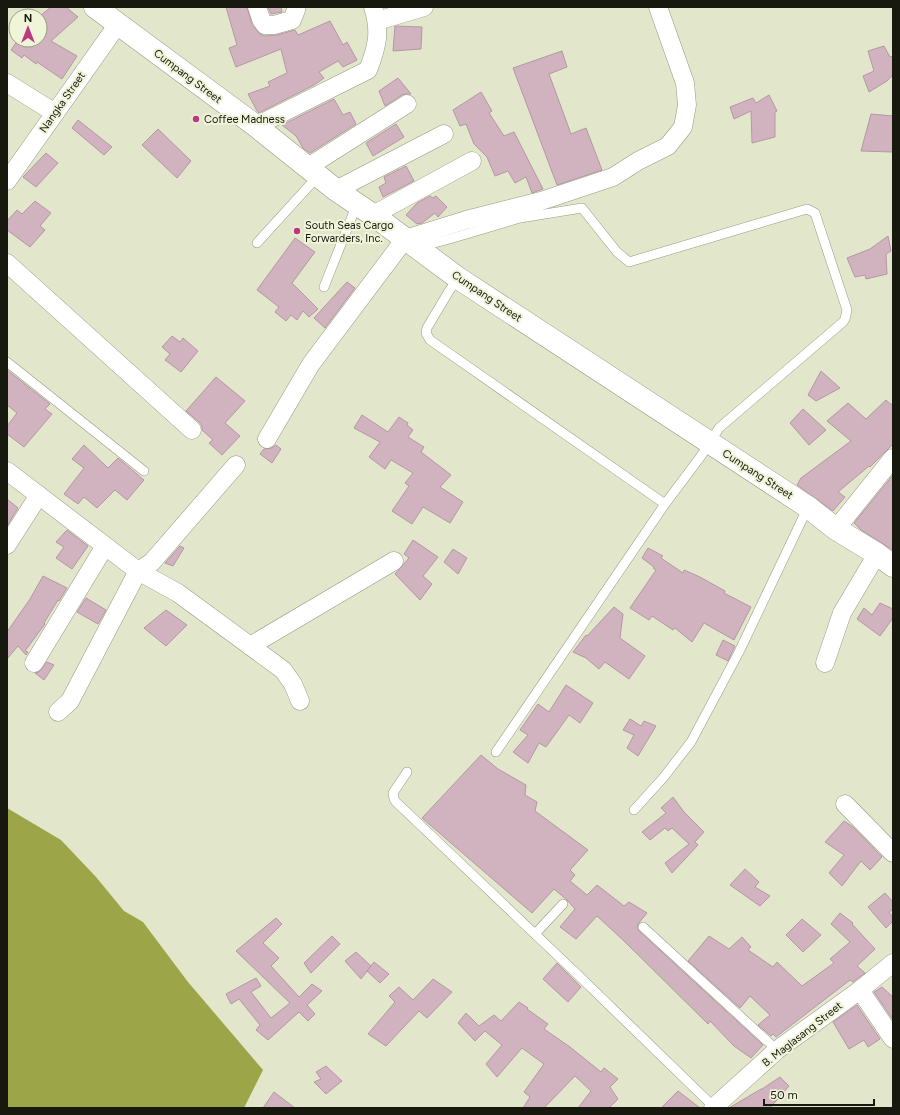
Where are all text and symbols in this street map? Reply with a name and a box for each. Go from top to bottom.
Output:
north arrow [8,8,48,48]
text: N [24,12,32,25]
street label: Cumpang Street [151,47,224,106]
street label: Nangka Street [37,69,88,135]
place label: Coffee Madness [204,113,285,126]
marker: Coffee Madness [191,114,201,124]
place label: South Seas Cargo Forwarders, Inc. [305,219,394,245]
marker: South Seas Cargo Forwarders, Inc. [292,226,302,236]
street label: Cumpang Street [449,268,524,325]
street label: Cumpang Street [720,447,796,502]
street label: B. Maglasang Street [760,999,845,1070]
scale bar [764,1081,874,1107]
text: 50 m [770,1088,798,1102]

